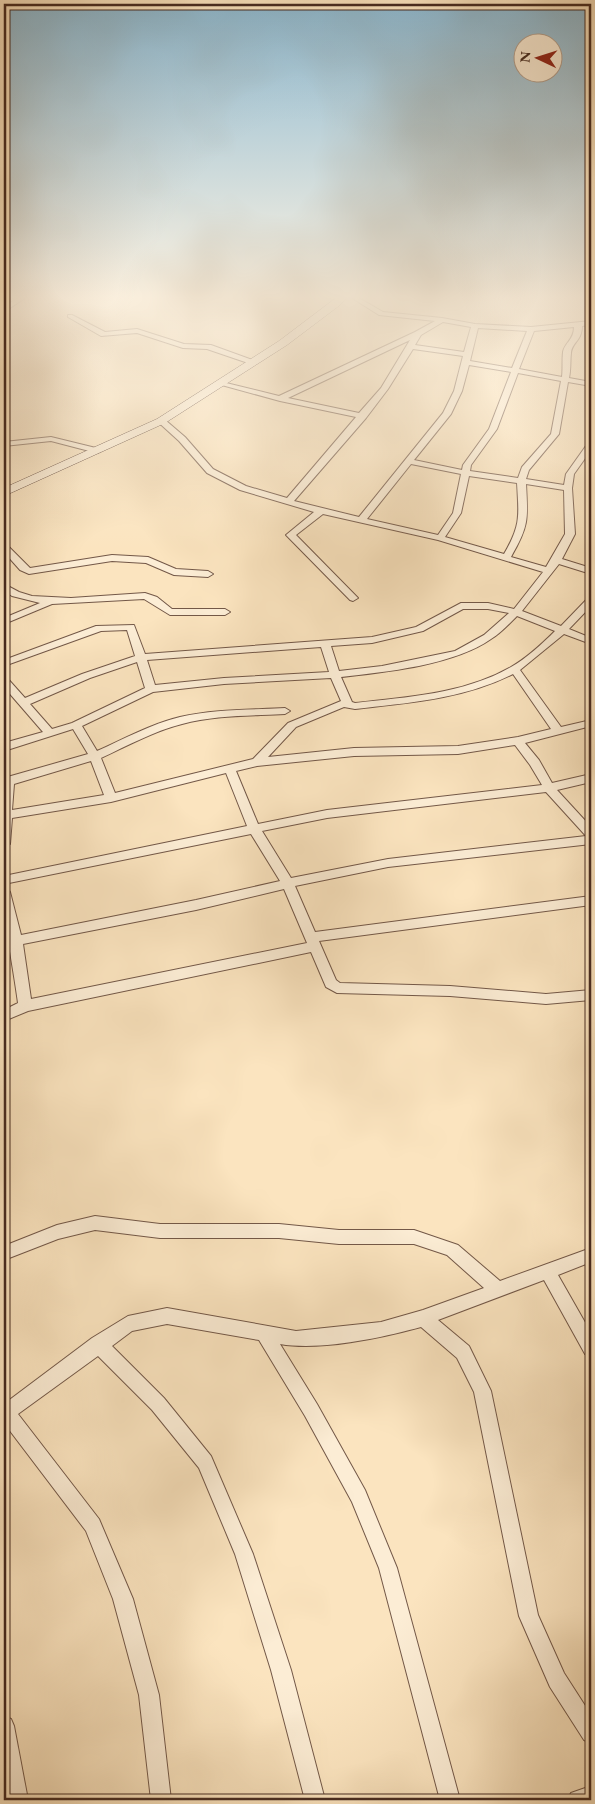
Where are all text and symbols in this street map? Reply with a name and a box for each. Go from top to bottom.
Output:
north arrow [512,32,562,82]
text: N [516,50,534,63]

